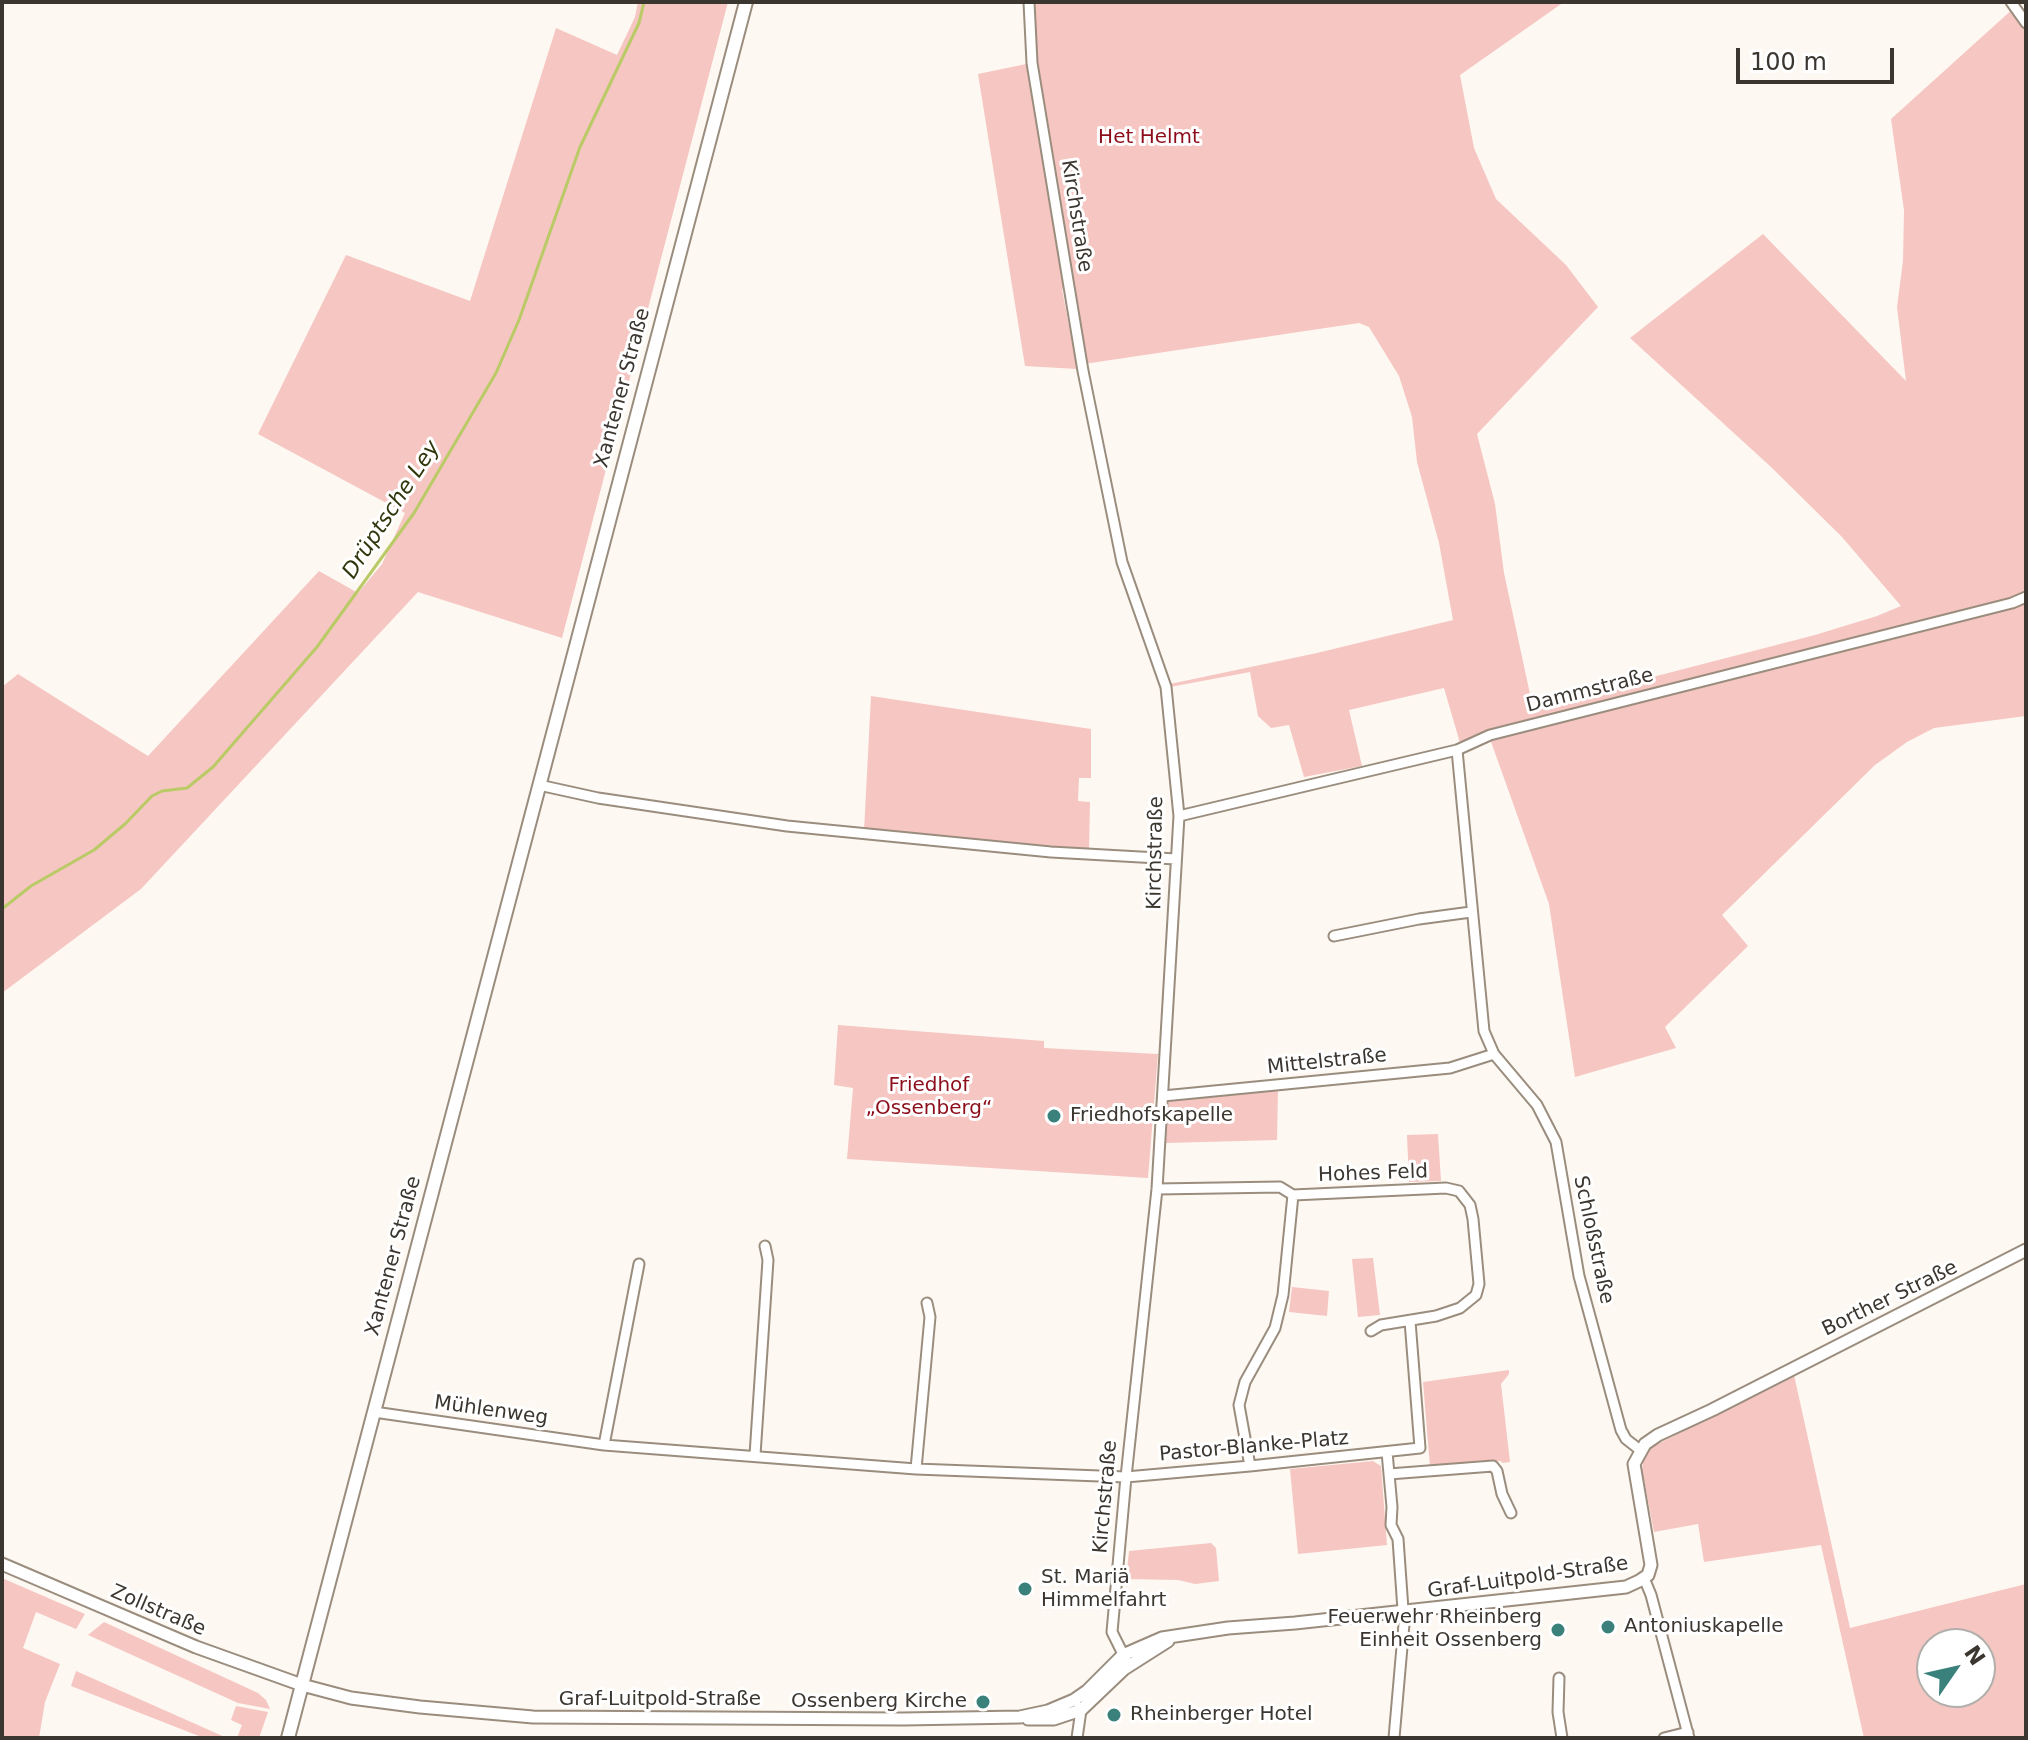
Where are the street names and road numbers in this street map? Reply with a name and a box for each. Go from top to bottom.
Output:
street label: Kirchstraße [1055,158,1097,274]
street label: Xantener Straße [590,306,656,470]
street label: Dammstraße [1524,664,1656,718]
street label: Kirchstraße [1143,796,1169,910]
street label: Mittelstraße [1266,1044,1388,1080]
street label: Hohes Feld [1318,1160,1428,1188]
street label: Xantener Straße [361,1174,427,1338]
street label: Schloßstraße [1568,1174,1618,1306]
street label: Borther Straße [1818,1256,1962,1342]
street label: Mühlenweg [433,1391,549,1431]
street label: Pastor-Blanke-Platz [1158,1427,1350,1467]
street label: Kirchstraße [1089,1439,1123,1555]
street label: Graf-Luitpold-Straße [1426,1552,1630,1604]
street label: Zollstraße [107,1580,209,1642]
street label: Graf-Luitpold-Straße [559,1688,761,1712]

